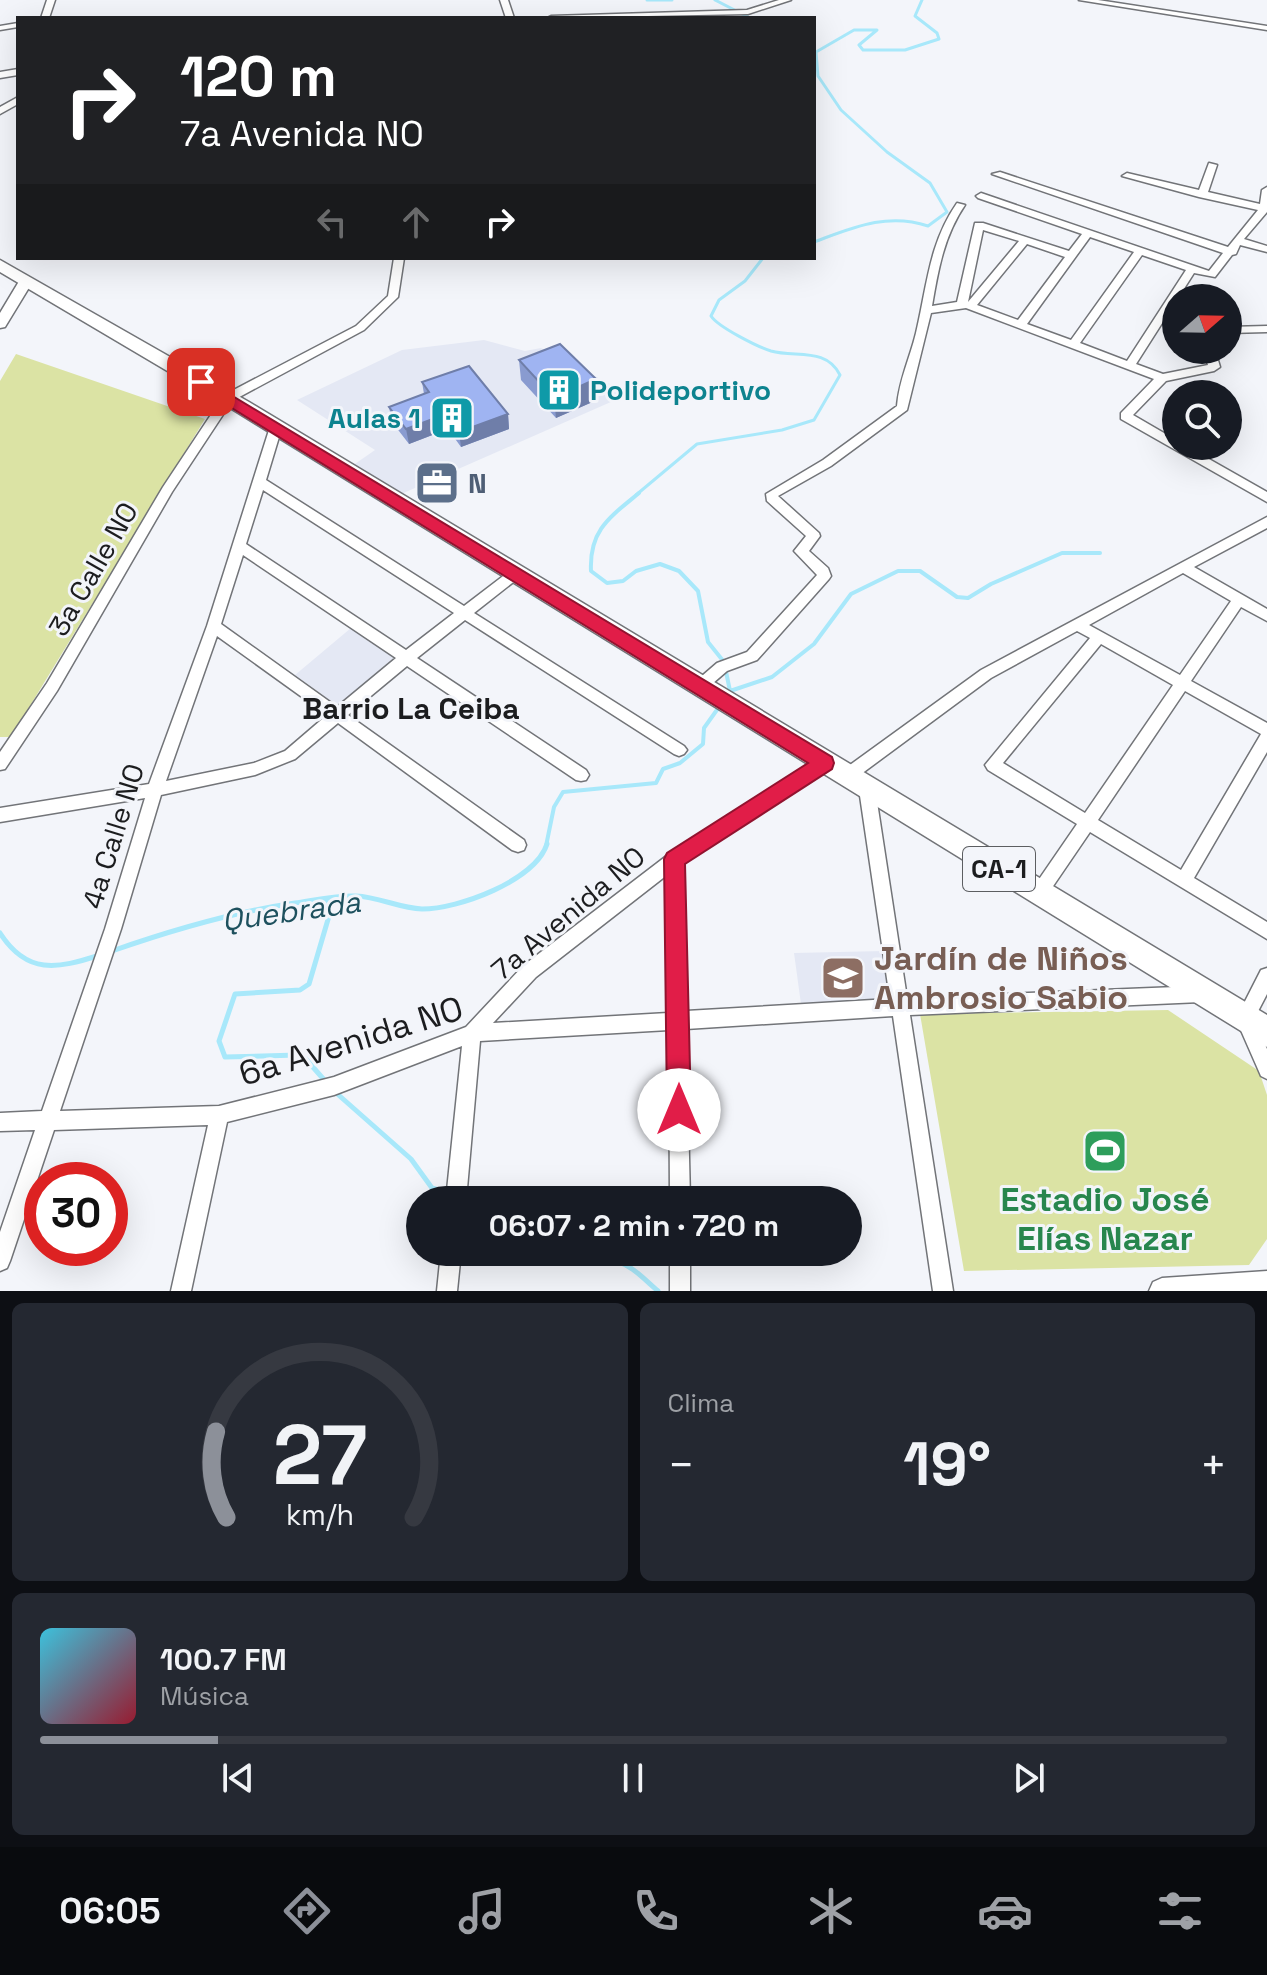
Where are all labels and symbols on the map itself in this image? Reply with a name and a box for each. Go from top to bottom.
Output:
north arrow [1162,284,1242,364]
pin [167,348,235,416]
building icon: Polideportivo [535,366,583,414]
place label: Polideportivo [590,372,771,408]
building icon: Aulas 1 [428,394,476,442]
place label: Aulas 1 [328,400,421,436]
office icon: N [413,459,461,507]
place label: N [468,465,487,501]
street label: 3a Calle NO [40,495,146,643]
district label: Barrio La Ceiba [302,689,520,728]
street label: 4a Calle NO [74,759,152,913]
street label: 7a Avenida NO [484,838,652,988]
road number: CA-1 [963,847,1035,891]
water label: Quebrada [219,882,364,940]
place label: Jardín de Niños Ambrosio Sabio [874,937,1128,1019]
school or university icon: Jardín de Niños Ambrosio Sabio [819,954,867,1002]
street label: 6a Avenida NO [234,987,468,1095]
position arrow [637,1068,721,1152]
sports icon: Estadio José Elías Nazar [1081,1127,1129,1175]
speed limit sign: 30 [24,1162,128,1266]
place label: Estadio José Elías Nazar [1001,1178,1210,1260]

